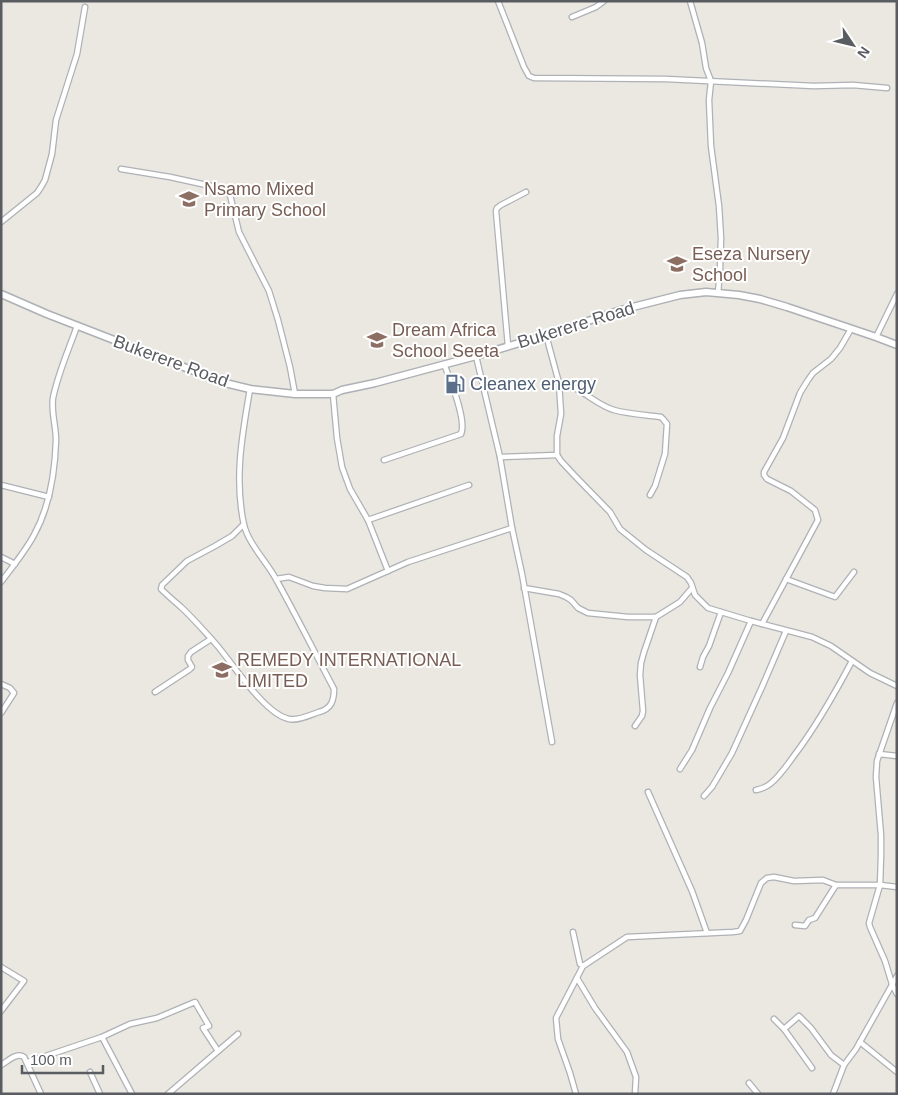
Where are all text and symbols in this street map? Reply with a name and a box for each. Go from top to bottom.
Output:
north arrow [828,20,878,70]
text: N [854,44,873,61]
place label: Nsamo Mixed Primary School [204,179,326,220]
school or university icon: Nsamo Mixed Primary School [178,188,200,210]
place label: Eseza Nursery School [692,244,810,285]
school or university icon: Eseza Nursery School [666,253,688,275]
street label: Bukerere Road [515,298,637,352]
place label: Dream Africa School Seeta [392,320,500,361]
school or university icon: Dream Africa School Seeta [366,329,388,351]
street label: Bukerere Road [111,331,231,391]
fuel station icon: Cleanex energy [444,373,466,395]
place label: Cleanex energy [470,374,596,394]
place label: REMEDY INTERNATIONAL LIMITED [237,650,461,691]
school or university icon: REMEDY INTERNATIONAL LIMITED [211,659,233,681]
scale bar [22,1042,104,1074]
text: 100 m [30,1051,72,1068]

